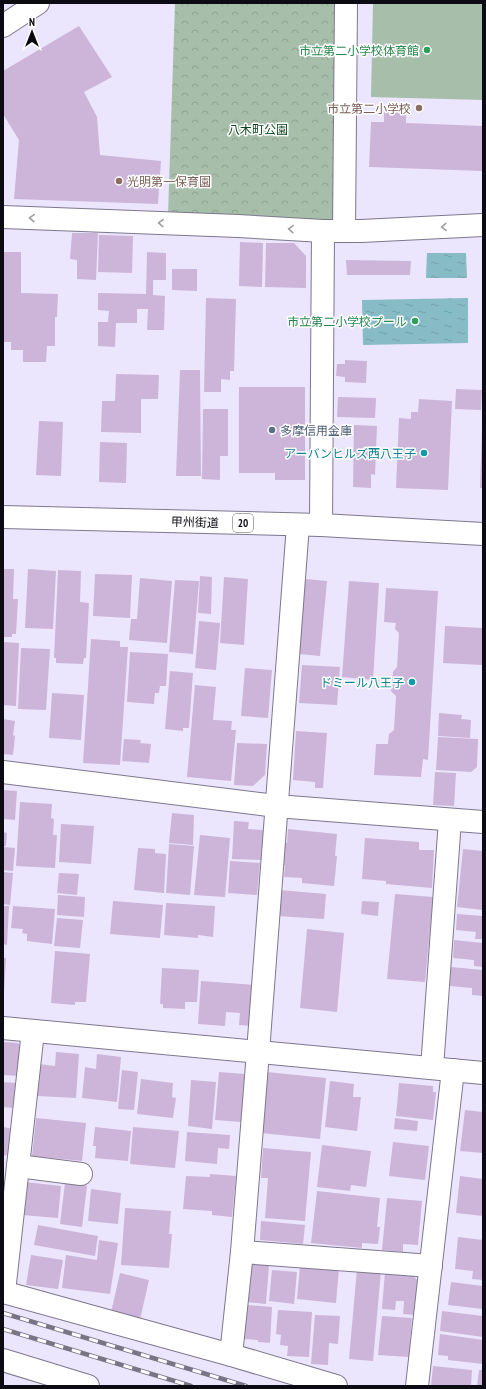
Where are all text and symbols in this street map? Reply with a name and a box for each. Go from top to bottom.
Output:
north arrow [12,12,52,52]
text: N [29,15,35,29]
place label: 市立第二小学校体育館 [299,43,419,58]
marker: 市立第二小学校体育館 [422,45,432,55]
place label: 市立第二小学校 [327,101,411,116]
marker: 市立第二小学校 [414,103,424,113]
park label: 八木町公園 [228,122,288,137]
place label: 光明第一保育園 [127,174,211,189]
marker: 光明第一保育園 [114,176,124,186]
one-way arrow [29,214,35,222]
one-way arrow [158,219,164,227]
one-way arrow [441,222,447,231]
one-way arrow [288,224,294,233]
place label: 市立第二小学校プール [287,314,407,329]
marker: 市立第二小学校プール [410,316,420,326]
place label: 多摩信用金庫 [280,423,352,438]
marker: 多摩信用金庫 [267,425,277,435]
place label: アーバンヒルズ西八王子 [284,446,416,461]
marker: アーバンヒルズ西八王子 [419,448,429,458]
street label: 甲州街道 [171,514,219,530]
road number: 20 [233,514,253,532]
place label: ドミール八王子 [320,675,404,690]
marker: ドミール八王子 [407,677,417,687]

